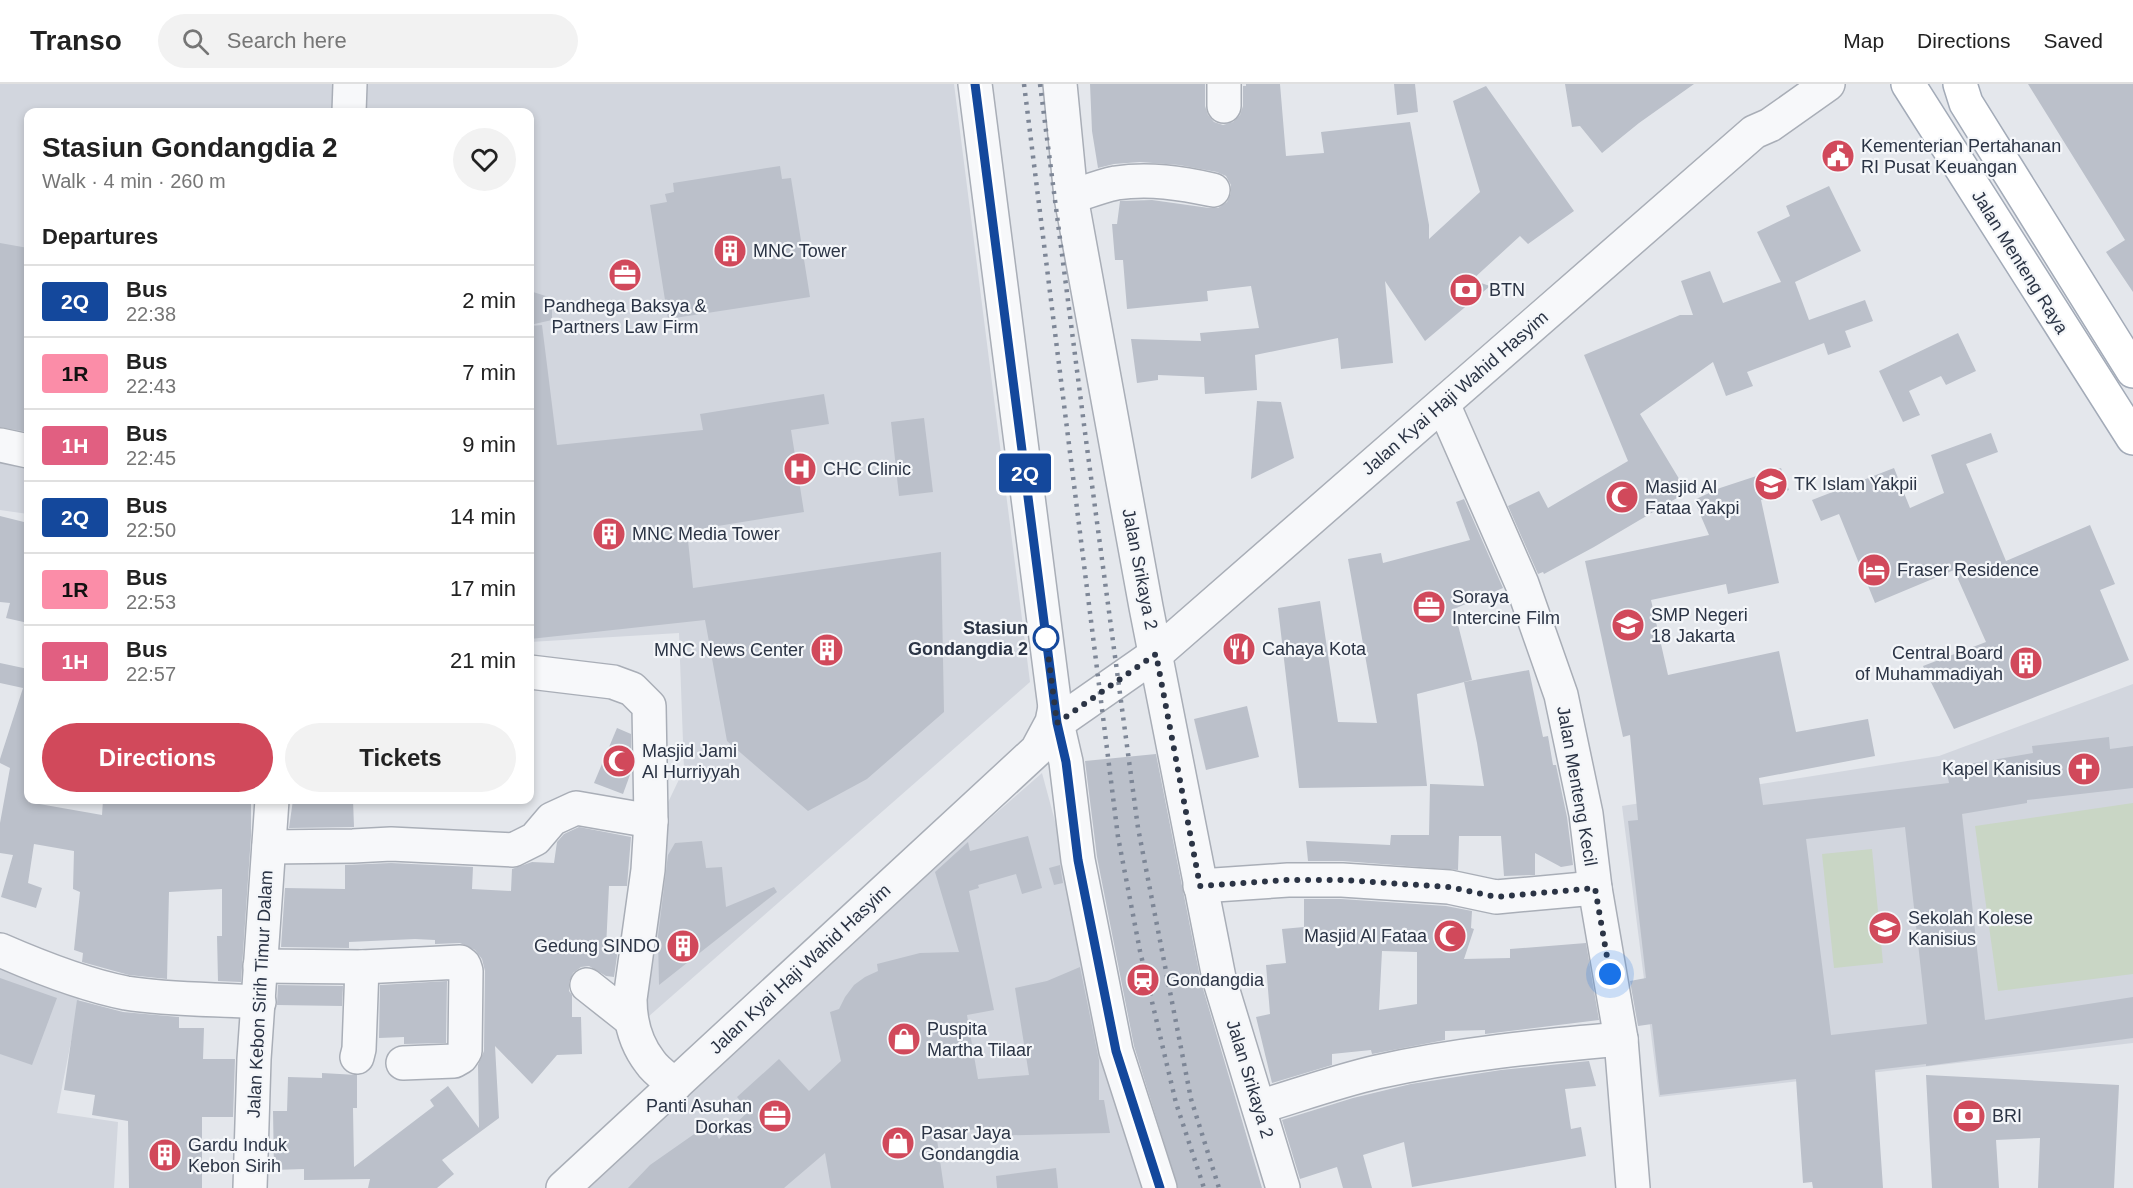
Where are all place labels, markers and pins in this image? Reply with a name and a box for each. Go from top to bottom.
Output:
place label: Kementerian Pertahanan RI Pusat Keuangan [1861,136,2061,177]
public building icon: Kementerian Pertahanan RI Pusat Keuangan [1820,138,1856,174]
building icon: MNC Tower [712,233,748,269]
place label: MNC Tower [753,241,847,261]
office icon: Pandhega Baksya & Partners Law Firm [607,257,643,293]
bank icon: BTN [1448,272,1484,308]
place label: BTN [1489,280,1525,300]
place label: Pandhega Baksya & Partners Law Firm [543,296,707,337]
hospital icon: CHC Clinic [782,451,818,487]
place label: CHC Clinic [823,459,911,479]
school or university icon: TK Islam Yakpii [1753,466,1789,502]
place label: TK Islam Yakpii [1794,474,1917,494]
place label: Masjid Al Fataa Yakpi [1645,477,1739,518]
mosque icon: Masjid Al Fataa Yakpi [1604,479,1640,515]
building icon: MNC Media Tower [591,516,627,552]
place label: MNC Media Tower [632,524,780,544]
hotel icon: Fraser Residence [1856,552,1892,588]
place label: Fraser Residence [1897,560,2039,580]
place label: Soraya Intercine Film [1452,587,1560,628]
office icon: Soraya Intercine Film [1411,589,1447,625]
place label: SMP Negeri 18 Jakarta [1651,605,1748,646]
school or university icon: SMP Negeri 18 Jakarta [1610,607,1646,643]
place label: Stasiun Gondangdia 2 [908,618,1028,659]
marker: Stasiun Gondangdia 2 [1033,625,1059,651]
restaurant icon: Cahaya Kota [1221,631,1257,667]
building icon: MNC News Center [809,632,845,668]
place label: Cahaya Kota [1262,639,1367,659]
place label: MNC News Center [654,640,804,660]
place label: Central Board of Muhammadiyah [1855,643,2003,684]
building icon: Central Board of Muhammadiyah [2008,645,2044,681]
place label: Masjid Jami Al Hurriyyah [642,741,740,782]
mosque icon: Masjid Jami Al Hurriyyah [601,743,637,779]
church icon: Kapel Kanisius [2066,751,2102,787]
place label: Kapel Kanisius [1942,759,2061,779]
place label: Sekolah Kolese Kanisius [1908,908,2033,949]
school or university icon: Sekolah Kolese Kanisius [1867,910,1903,946]
mosque icon: Masjid Al Fataa [1432,918,1468,954]
place label: Masjid Al Fataa [1304,926,1428,946]
building icon: Gedung SINDO [665,928,701,964]
place label: Gedung SINDO [534,936,660,956]
station icon: Gondangdia [1125,962,1161,998]
place label: Gondangdia [1166,970,1265,990]
place label: Puspita Martha Tilaar [927,1019,1032,1060]
shop icon: Puspita Martha Tilaar [886,1021,922,1057]
place label: Panti Asuhan Dorkas [646,1096,752,1137]
office icon: Panti Asuhan Dorkas [757,1098,793,1134]
bank icon: BRI [1951,1098,1987,1134]
place label: BRI [1992,1106,2022,1126]
place label: Pasar Jaya Gondangdia [921,1123,1020,1164]
shop icon: Pasar Jaya Gondangdia [880,1125,916,1161]
place label: Gardu Induk Kebon Sirih [188,1135,288,1176]
building icon: Gardu Induk Kebon Sirih [147,1137,183,1173]

